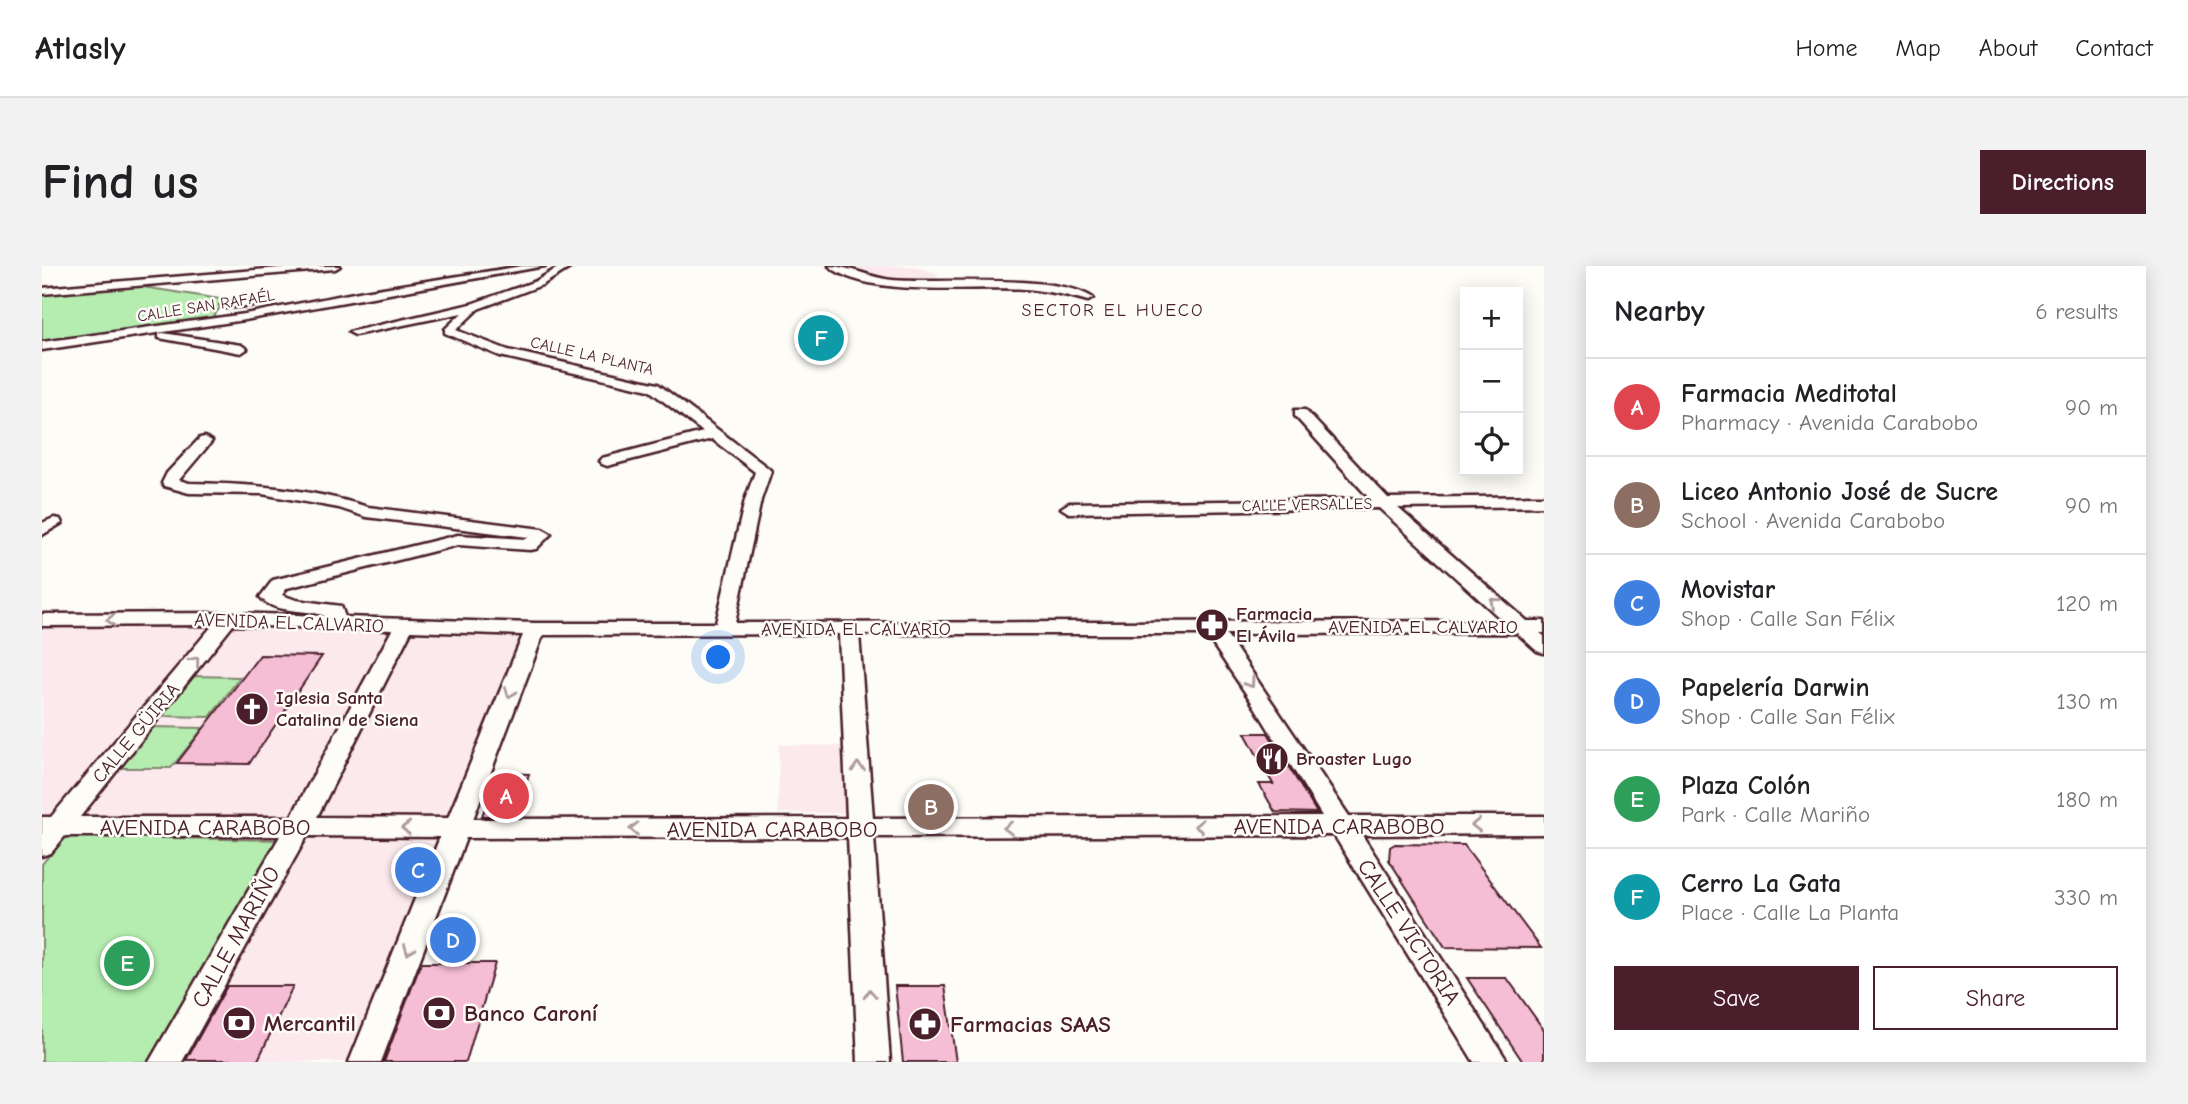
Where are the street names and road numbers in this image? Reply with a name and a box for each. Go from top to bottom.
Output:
street label: CALLE SAN RAFAÉL [136,285,276,326]
street label: CALLE LA PLANTA [529,333,655,379]
street label: CALLE VERSALLES [1242,495,1373,515]
street label: AVENIDA EL CALVARIO [194,609,384,637]
street label: AVENIDA EL CALVARIO [1328,616,1518,638]
street label: AVENIDA EL CALVARIO [761,618,951,640]
street label: CALLE GÜIRIA [88,679,184,787]
street label: AVENIDA CARABOBO [1234,813,1444,840]
street label: AVENIDA CARABOBO [100,814,310,841]
street label: AVENIDA CARABOBO [667,816,877,843]
street label: CALLE VICTORIA [1352,854,1466,1010]
street label: CALLE MARIÑO [186,862,286,1012]

